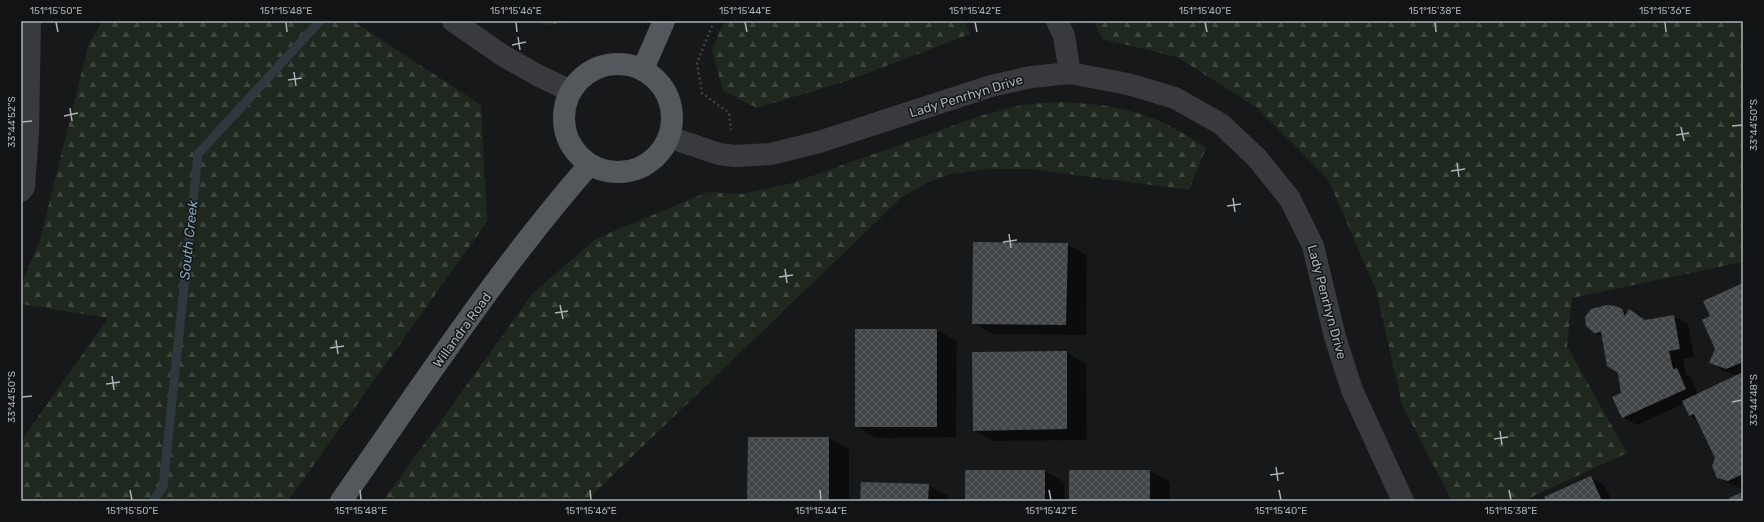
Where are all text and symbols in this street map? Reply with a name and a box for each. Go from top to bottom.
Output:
text: 151°15'50"E [30,5,82,17]
text: 151°15'48"E [260,5,312,17]
text: 151°15'46"E [490,5,542,17]
text: 151°15'44"E [719,5,771,17]
text: 151°15'42"E [949,5,1001,17]
text: 151°15'40"E [1179,5,1231,17]
text: 151°15'38"E [1409,5,1461,17]
text: 151°15'36"E [1639,5,1691,17]
street label: Lady Penrhyn Drive [907,72,1025,120]
text: 33°44'52"S [6,96,18,148]
text: 33°44'50"S [1748,99,1760,151]
water label: South Creek [176,199,202,281]
street label: Lady Penrhyn Drive [1305,243,1349,361]
street label: Willandra Road [430,290,494,370]
text: 33°44'50"S [6,371,18,423]
text: 33°44'48"S [1748,374,1760,426]
text: 151°15'50"E [106,505,158,517]
text: 151°15'48"E [335,505,387,517]
text: 151°15'46"E [565,505,617,517]
text: 151°15'44"E [795,505,847,517]
text: 151°15'42"E [1025,505,1077,517]
text: 151°15'40"E [1255,505,1307,517]
text: 151°15'38"E [1485,505,1537,517]

